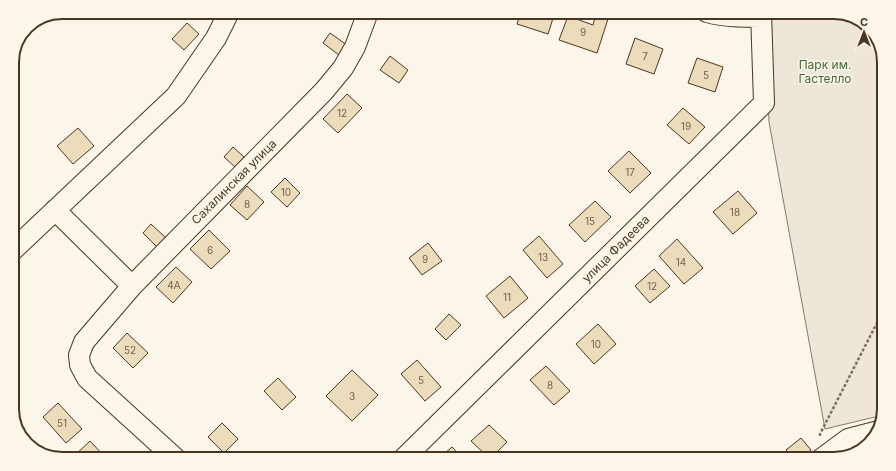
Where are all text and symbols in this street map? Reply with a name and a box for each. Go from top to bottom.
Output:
north arrow [844,12,884,52]
text: С [860,15,868,29]
house number: 9 [580,26,586,38]
house number: 7 [642,50,648,62]
park label: Парк им. Гастелло [798,57,852,86]
house number: 5 [703,69,709,81]
house number: 12 [337,107,347,119]
house number: 19 [681,120,691,132]
street label: Сахалинская улица [188,136,279,227]
house number: 17 [625,166,635,178]
house number: 10 [281,186,291,198]
house number: 8 [244,198,250,210]
house number: 18 [730,206,740,218]
street label: улица Фадеева [579,212,652,285]
house number: 15 [585,215,595,227]
house number: 6 [207,244,213,256]
house number: 13 [538,251,548,263]
house number: 9 [422,253,428,265]
house number: 14 [676,256,686,268]
house number: 4А [167,279,181,291]
house number: 12 [647,280,657,292]
house number: 11 [503,291,511,303]
house number: 10 [591,338,601,350]
house number: 52 [124,344,136,356]
house number: 5 [418,374,424,386]
house number: 8 [547,379,553,391]
house number: 3 [349,390,355,402]
house number: 51 [57,417,67,429]

